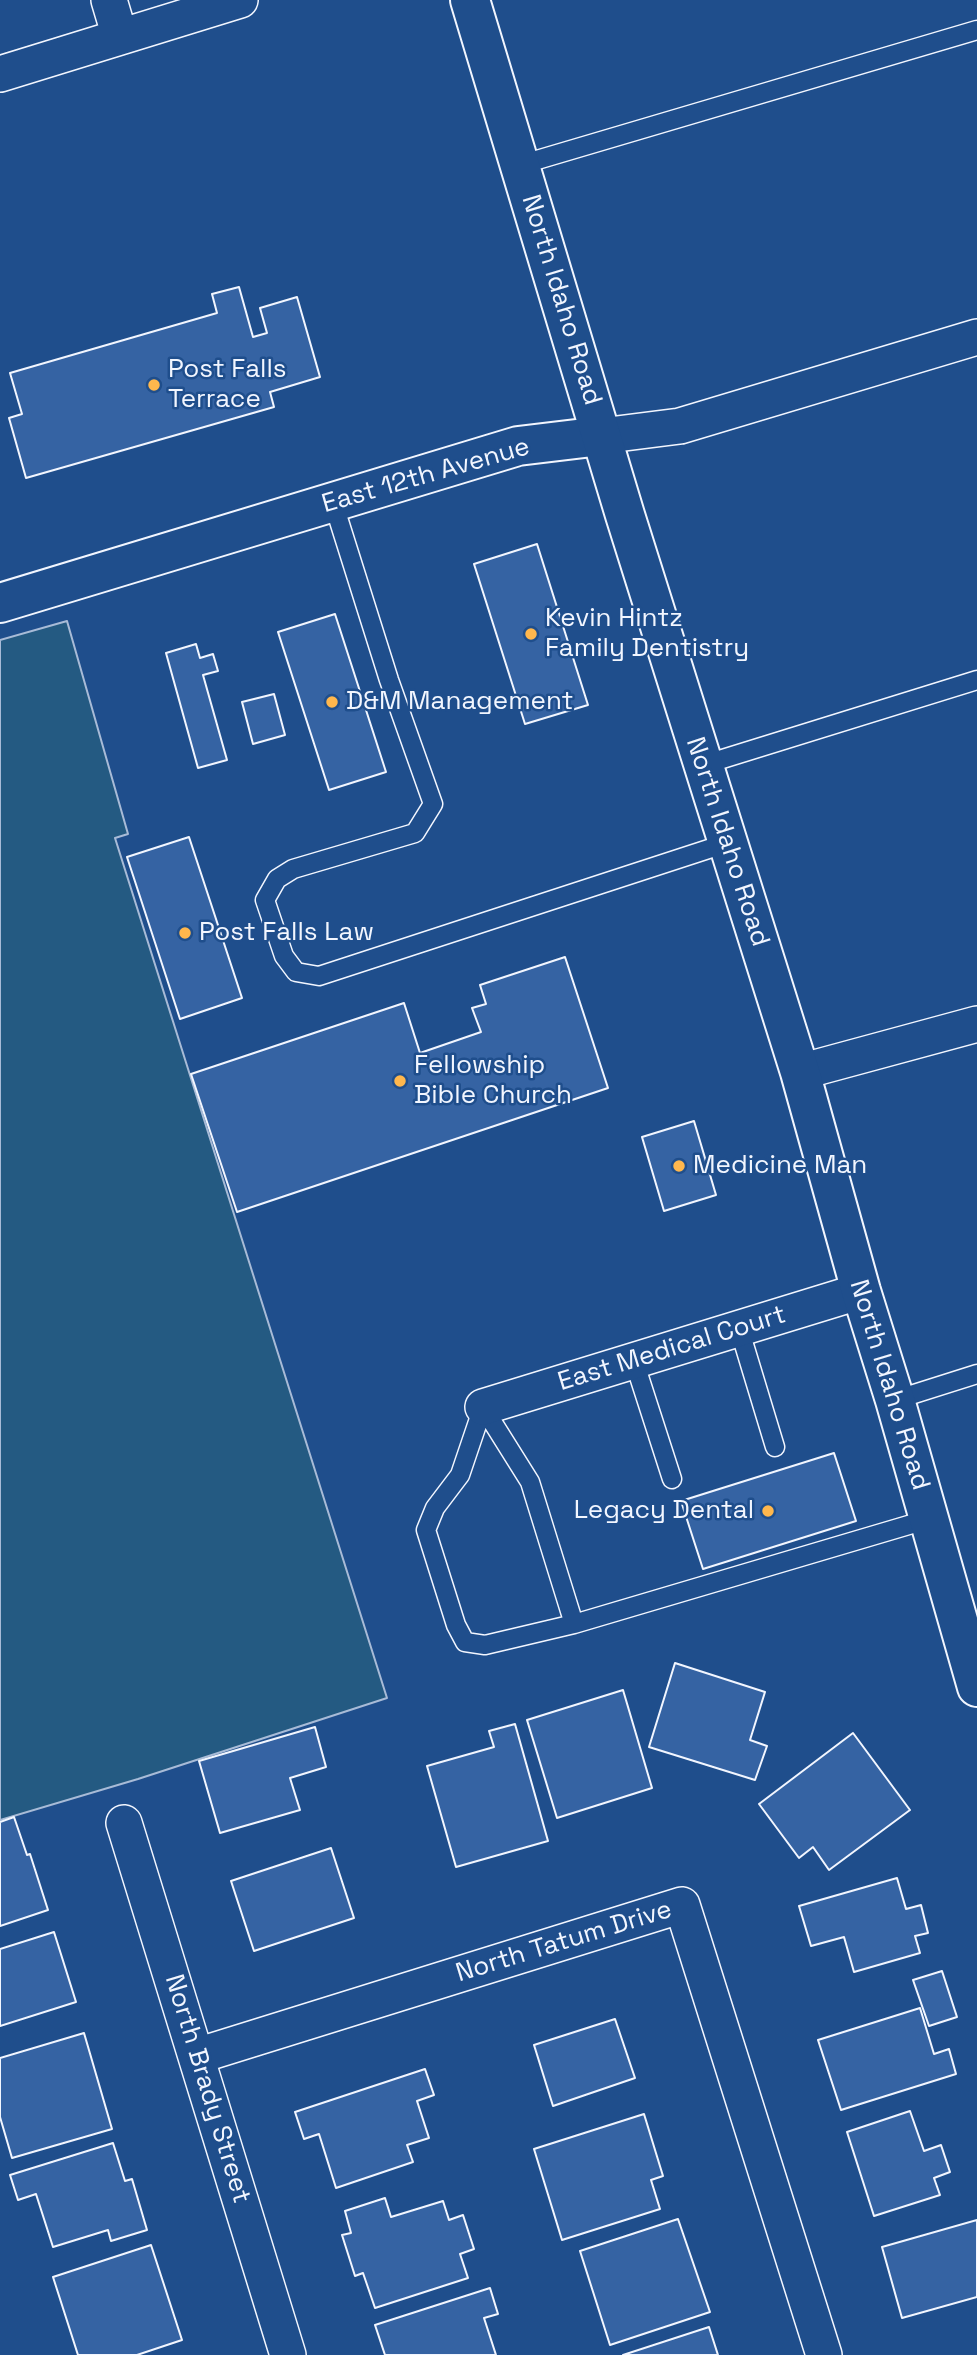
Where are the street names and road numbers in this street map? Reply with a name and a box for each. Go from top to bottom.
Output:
street label: North Idaho Road [514,191,608,409]
street label: East 12th Avenue [319,431,533,521]
street label: North Idaho Road [678,733,776,951]
street label: North Idaho Road [842,1276,936,1494]
street label: East Medical Court [554,1300,790,1398]
street label: North Tatum Drive [452,1894,676,1990]
street label: North Brady Street [157,1971,257,2207]

